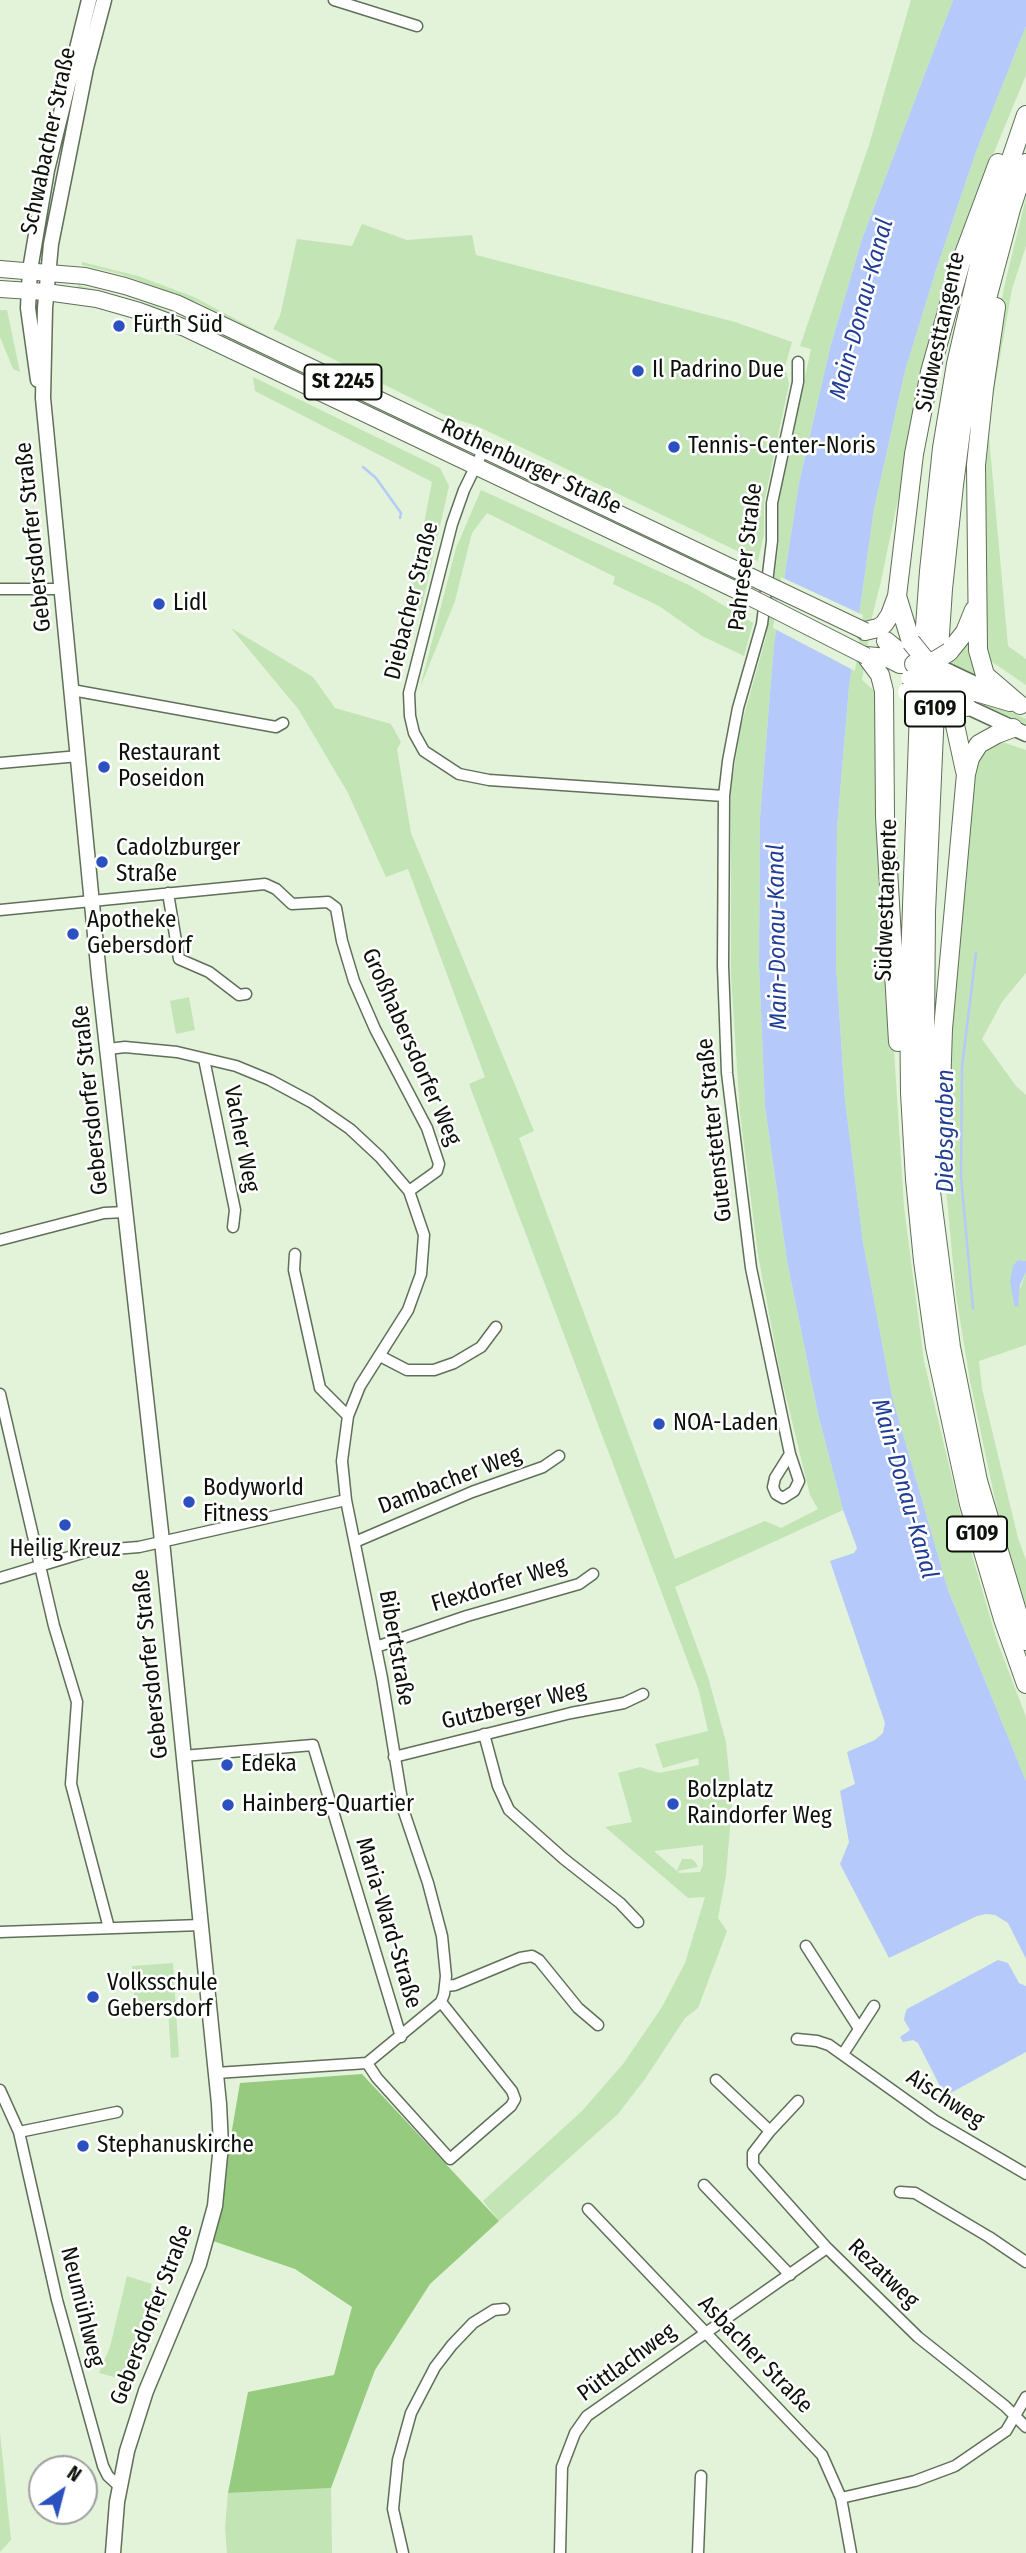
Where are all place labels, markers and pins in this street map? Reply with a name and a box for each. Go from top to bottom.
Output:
place label: Fürth Süd [133,312,223,340]
marker: Fürth Süd [111,318,127,334]
place label: Il Padrino Due [652,357,784,385]
marker: Il Padrino Due [630,363,646,379]
place label: Tennis-Center-Noris [688,433,876,461]
marker: Tennis-Center-Noris [666,439,682,455]
place label: Lidl [173,590,207,618]
marker: Lidl [151,596,167,612]
place label: Restaurant Poseidon [118,740,220,794]
marker: Restaurant Poseidon [96,759,112,775]
place label: Cadolzburger Straße [116,835,240,889]
marker: Cadolzburger Straße [94,854,110,870]
place label: Apotheke Gebersdorf [87,907,192,961]
marker: Apotheke Gebersdorf [65,926,81,942]
place label: NOA-Laden [673,1410,779,1438]
marker: NOA-Laden [651,1416,667,1432]
place label: Bodyworld Fitness [203,1475,304,1529]
marker: Bodyworld Fitness [181,1494,197,1510]
marker: Heilig Kreuz [57,1517,73,1533]
place label: Heilig Kreuz [9,1536,121,1564]
place label: Edeka [241,1751,297,1779]
marker: Edeka [219,1757,235,1773]
place label: Bolzplatz Raindorfer Weg [687,1777,832,1831]
place label: Hainberg-Quartier [242,1791,414,1819]
marker: Bolzplatz Raindorfer Weg [665,1796,681,1812]
marker: Hainberg-Quartier [220,1797,236,1813]
place label: Volksschule Gebersdorf [107,1970,218,2024]
marker: Volksschule Gebersdorf [85,1989,101,2005]
place label: Stephanuskirche [97,2132,254,2160]
marker: Stephanuskirche [75,2138,91,2154]

